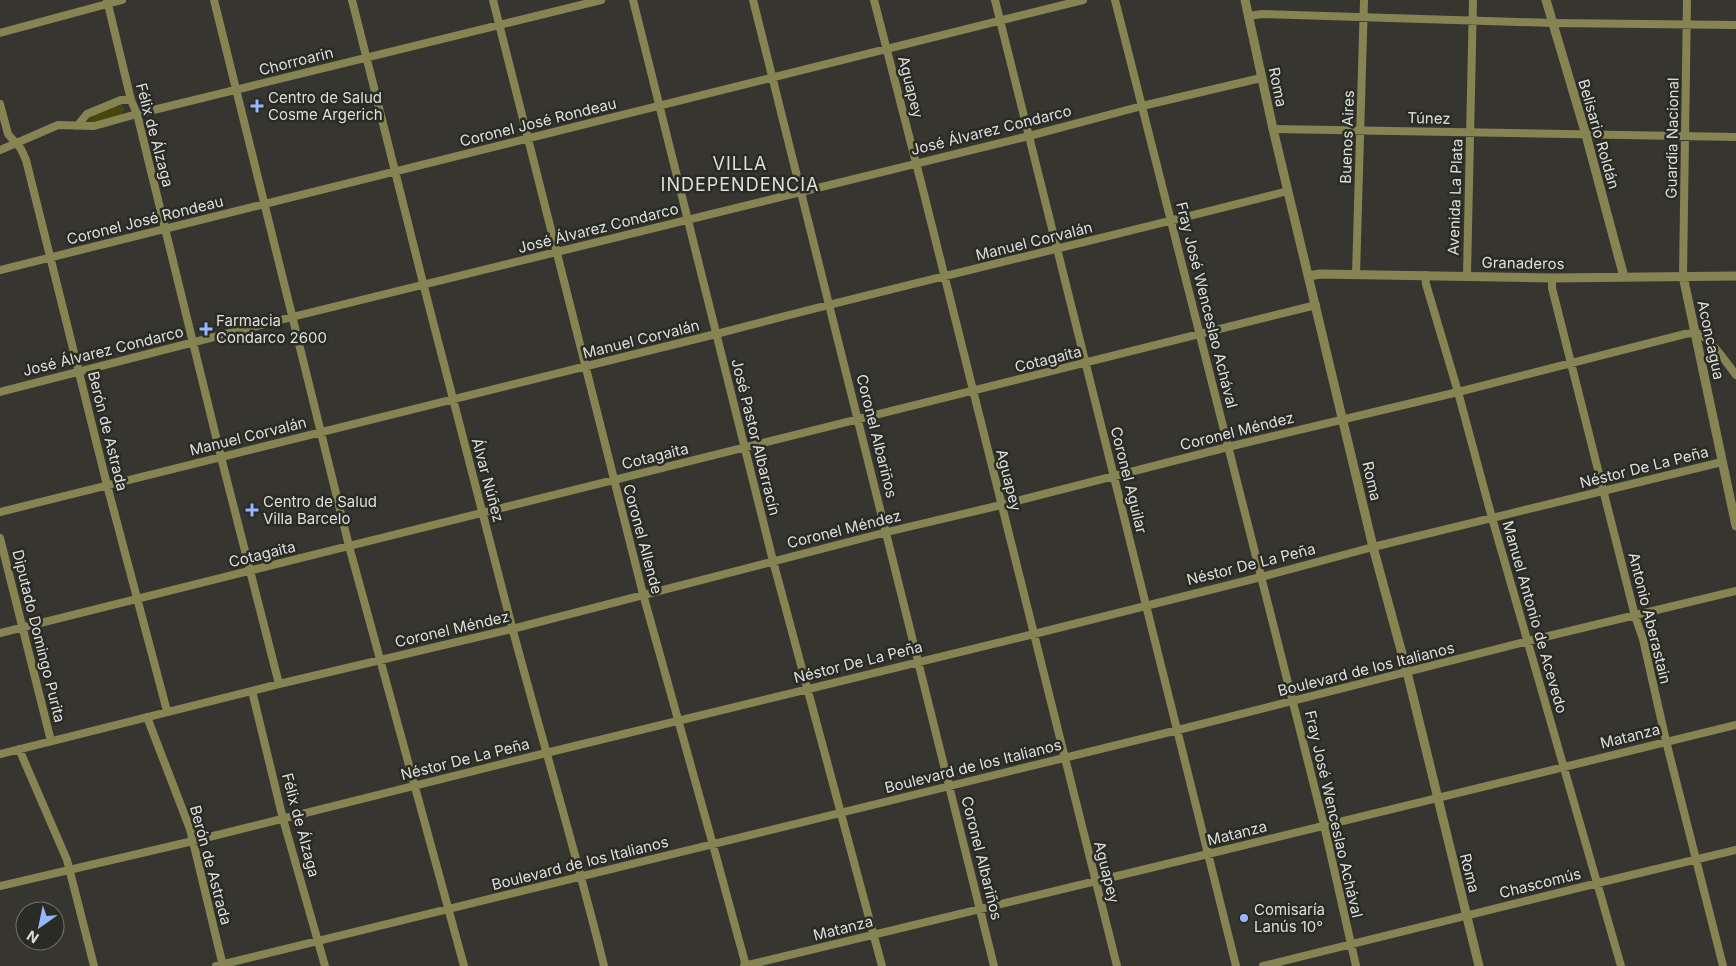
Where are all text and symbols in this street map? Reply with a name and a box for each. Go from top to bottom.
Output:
street label: Chorroarin [257,43,335,79]
street label: Aguapey [894,54,928,120]
street label: Roma [1265,65,1291,109]
street label: Belisario Roldán [1574,77,1624,191]
street label: Guardia Nacional [1661,77,1683,199]
street label: Félix de Álzaga [132,81,178,189]
place label: Centro de Salud Cosme Argerich [268,88,383,124]
street label: Buenos Aires [1336,90,1358,184]
street label: Coronel José Rondeau [458,93,618,151]
marker: Centro de Salud Cosme Argerich [250,99,264,113]
street label: José Álvarez Condarco [909,101,1073,159]
street label: Túnez [1407,108,1451,128]
street label: Avenida La Plata [1443,138,1467,256]
district label: VILLA INDEPENDENCIA [661,153,819,195]
street label: Coronel José Rondeau [65,191,225,249]
street label: José Álvarez Condarco [516,199,680,257]
street label: Fray José Wenceslao Achával [1172,200,1242,410]
street label: Manuel Corvalán [974,217,1094,265]
street label: Granaderos [1481,253,1565,273]
street label: Aconcagua [1693,299,1729,381]
place label: Farmacia Condarco 2600 [216,311,327,347]
street label: Manuel Corvalán [581,315,701,363]
street label: José Álvarez Condarco [21,322,185,380]
marker: Farmacia Condarco 2600 [200,323,212,335]
street label: Cotagaita [1013,342,1083,376]
street label: José Pastor Albarracín [727,357,785,517]
street label: Berón de Astrada [84,369,132,493]
street label: Coronel Albariños [852,372,902,500]
street label: Coronel Méndez [1178,408,1296,454]
street label: Manuel Corvalán [188,412,308,460]
street label: Coronel Aguilar [1107,425,1152,536]
street label: Álvar Núñez [468,436,508,524]
street label: Cotagaita [620,439,690,473]
street label: Néstor De La Peña [1578,442,1710,492]
street label: Aguapey [992,447,1026,513]
street label: Roma [1358,459,1386,503]
street label: Coronel Allende [619,482,667,596]
place label: Centro de Salud Villa Barcelo [263,492,377,528]
marker: Centro de Salud Villa Barcelo [245,503,259,517]
street label: Coronel Méndez [785,506,903,552]
street label: Manuel Antonio de Acevedo [1498,518,1572,716]
street label: Cotagaita [227,537,297,571]
street label: Néstor De La Peña [1185,539,1317,589]
street label: Diputado Domingo Purita [8,548,70,724]
street label: Antonio Aberastain [1624,550,1676,686]
street label: Coronel Méndez [393,607,511,651]
street label: Néstor De La Peña [792,637,924,687]
street label: Boulevard de los Italianos [1276,638,1456,700]
street label: Fray José Wenceslao Achával [1301,709,1367,919]
street label: Matanza [1598,719,1662,753]
street label: Néstor De La Peña [399,734,531,784]
street label: Boulevard de los Italianos [883,735,1063,797]
street label: Félix de Álzaga [278,771,324,879]
street label: Coronel Albariños [957,794,1007,922]
street label: Berón de Astrada [186,803,236,927]
street label: Matanza [1205,816,1269,850]
street label: Boulevard de los Italianos [490,832,670,894]
street label: Aguapey [1090,839,1124,905]
street label: Roma [1456,851,1484,895]
street label: Chascomús [1497,864,1583,902]
place label: Comisaría Lanús 10° [1254,900,1325,936]
north arrow [15,901,65,951]
street label: Matanza [811,911,875,945]
marker: Comisaría Lanús 10° [1238,912,1250,924]
text: N [24,927,42,947]

